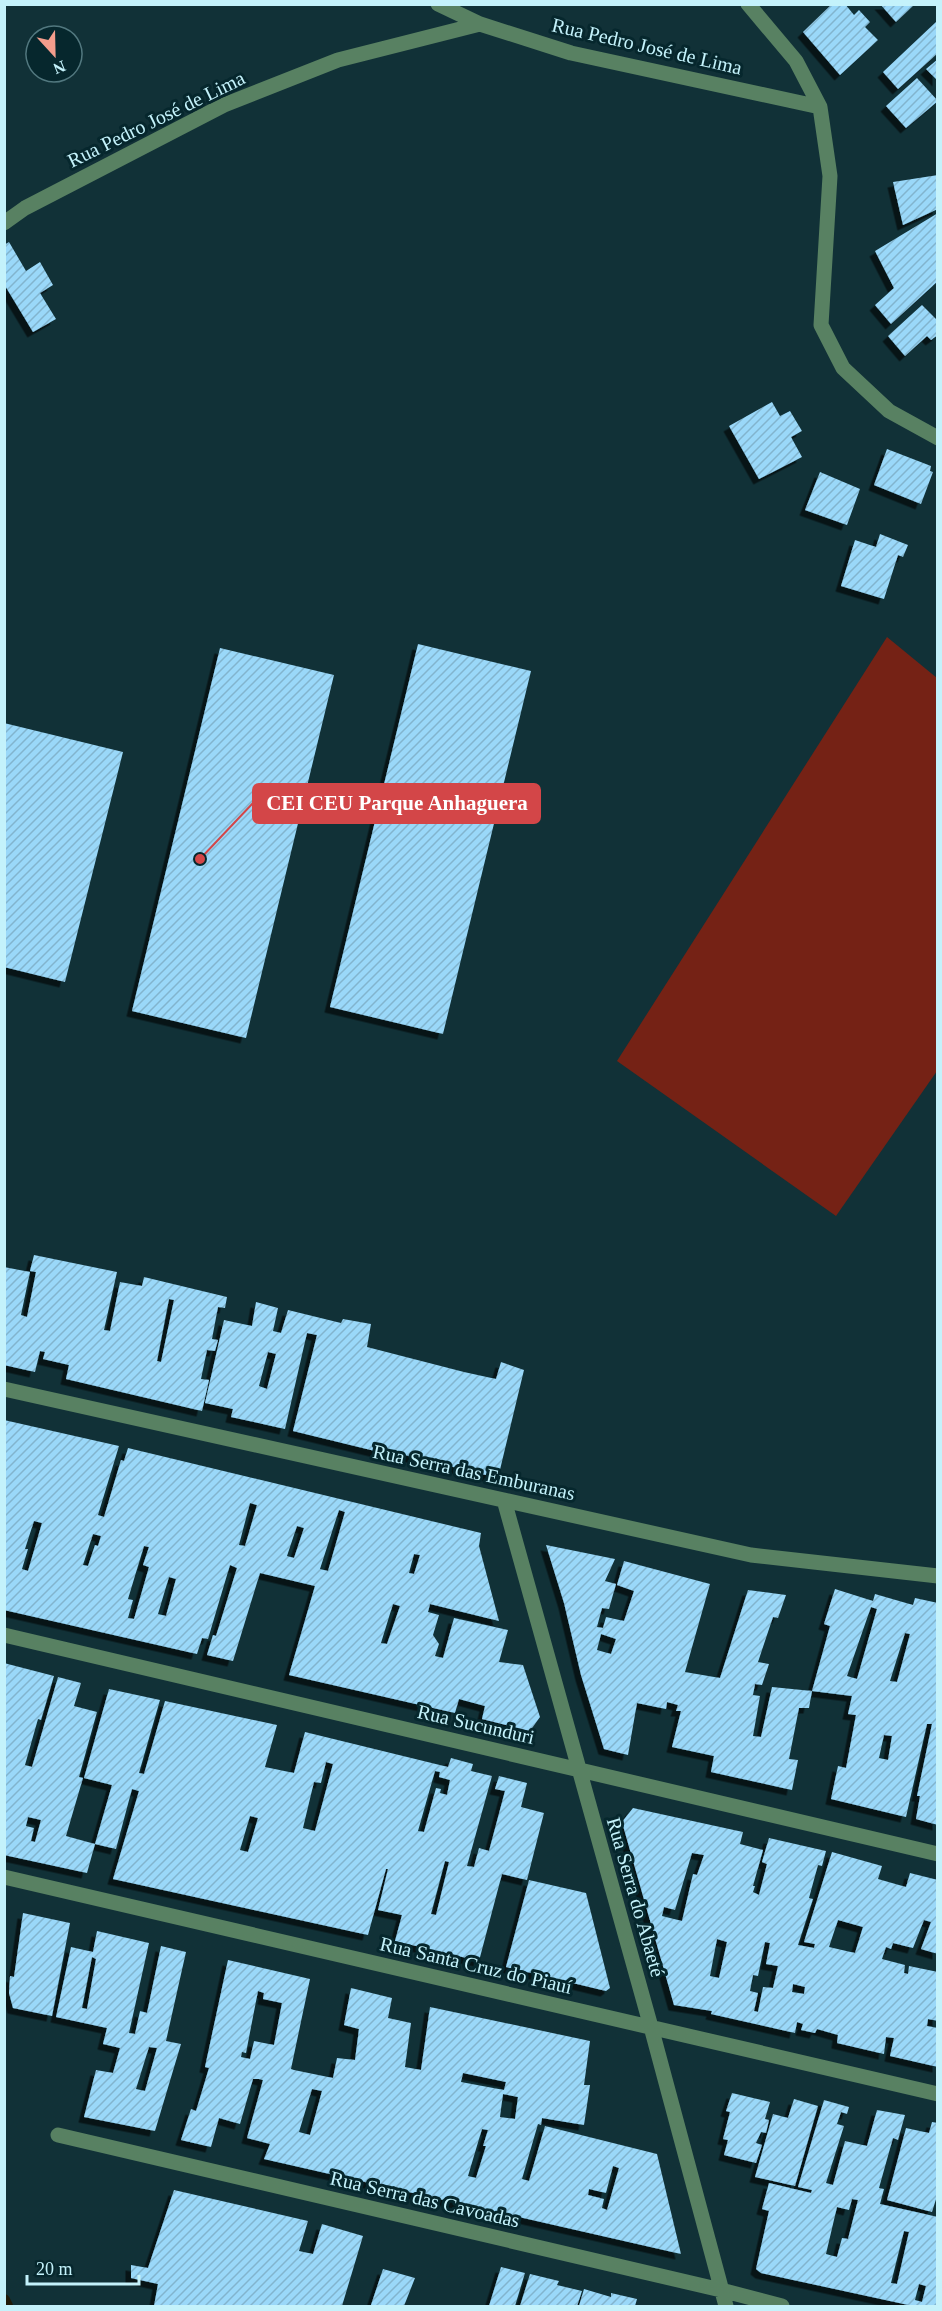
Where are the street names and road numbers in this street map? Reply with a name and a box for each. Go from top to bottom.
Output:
street label: Rua Pedro José de Lima [550,13,744,79]
street label: Rua Pedro José de Lima [64,66,248,171]
street label: Rua Serra das Emburanas [371,1440,577,1504]
street label: Rua Sucunduri [415,1700,537,1748]
street label: Rua Serra do Abaeté [603,1815,669,1979]
street label: Rua Santa Cruz do Piauí [378,1932,575,1998]
street label: Rua Serra das Cavoadas [328,2166,522,2232]

